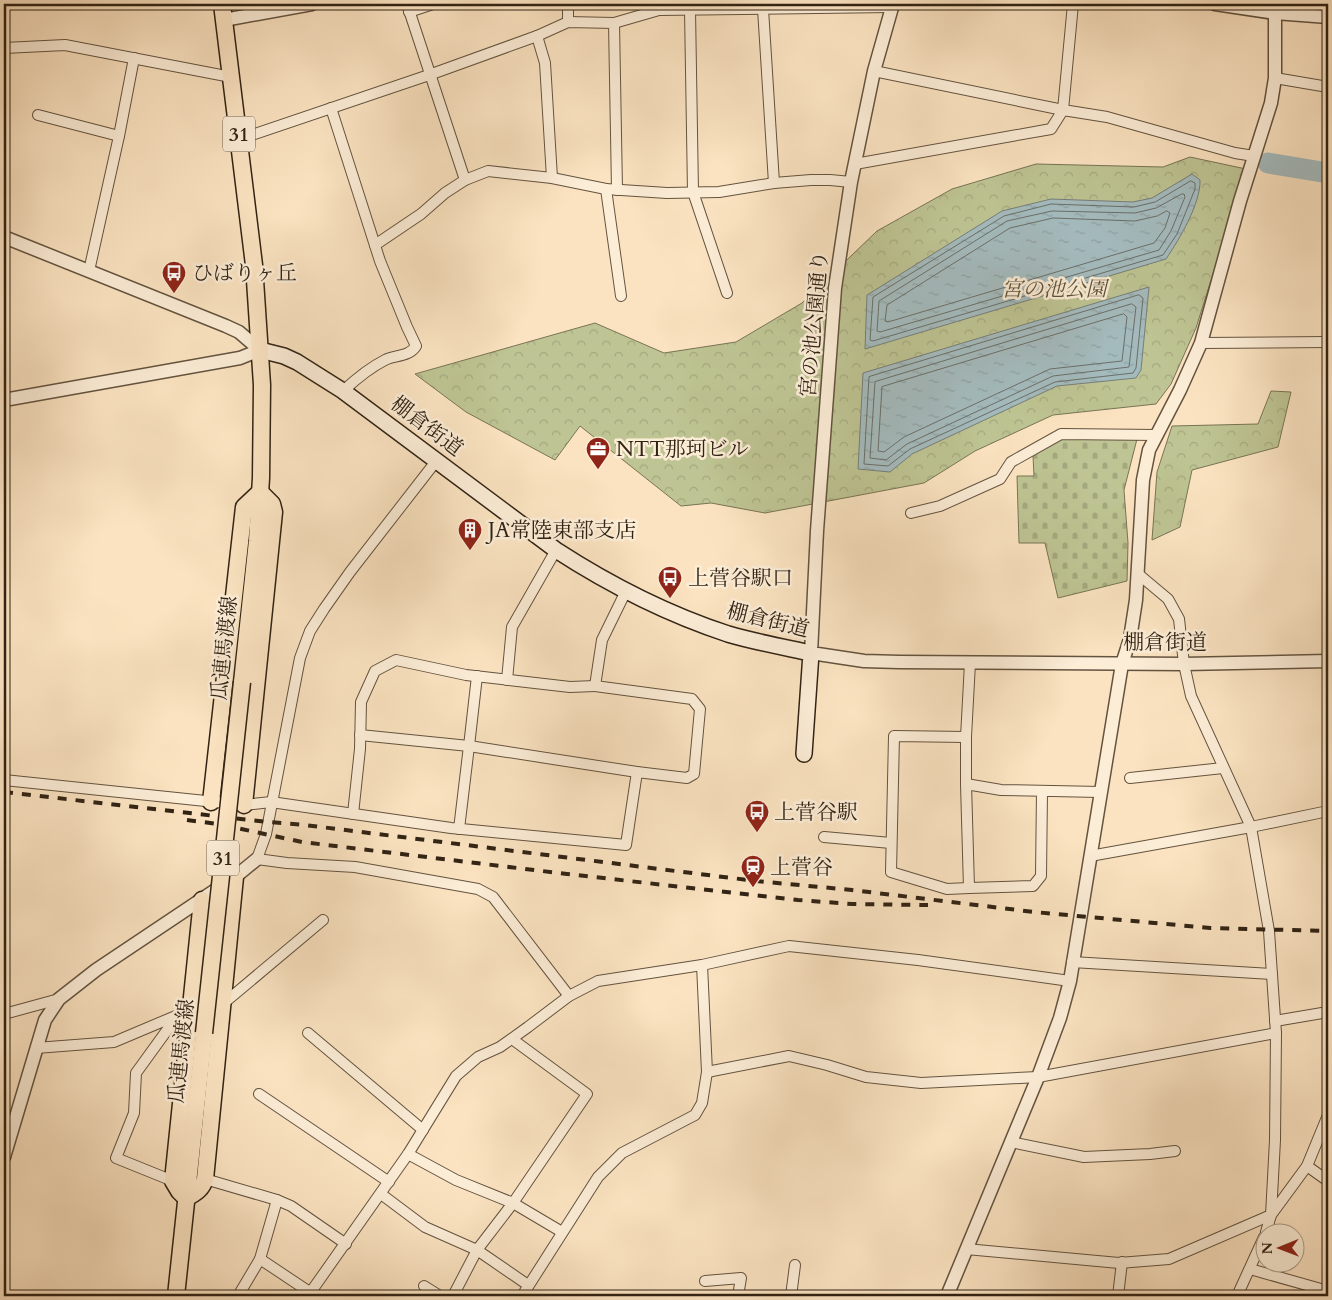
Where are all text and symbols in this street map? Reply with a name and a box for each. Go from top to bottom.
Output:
road number: 31 [223,116,255,152]
street label: 宮の池公園通り [794,250,835,399]
place label: ひばりヶ丘 [192,259,297,288]
bus stop icon: ひばりヶ丘 [161,260,187,294]
park label: 宮の池公園 [1002,275,1109,304]
street label: 棚倉街道 [384,390,469,463]
place label: NTT那珂ビル [616,435,749,464]
office icon: NTT那珂ビル [585,436,611,470]
place label: JA常陸東部支店 [485,516,636,545]
building icon: JA常陸東部支店 [457,517,483,551]
place label: 上菅谷駅口 [688,564,793,593]
bus stop icon: 上菅谷駅口 [657,565,683,599]
street label: 瓜連馬渡線 [205,594,244,702]
street label: 棚倉街道 [724,596,812,645]
street label: 棚倉街道 [1123,628,1207,657]
place label: 上菅谷駅 [774,798,858,827]
bus stop icon: 上菅谷駅 [744,799,770,833]
road number: 31 [207,840,239,876]
place label: 上菅谷 [770,853,833,882]
station icon: 上菅谷 [740,854,766,888]
street label: 瓜連馬渡線 [162,997,201,1105]
north arrow [1254,1222,1304,1272]
text: N [1258,1242,1277,1254]

